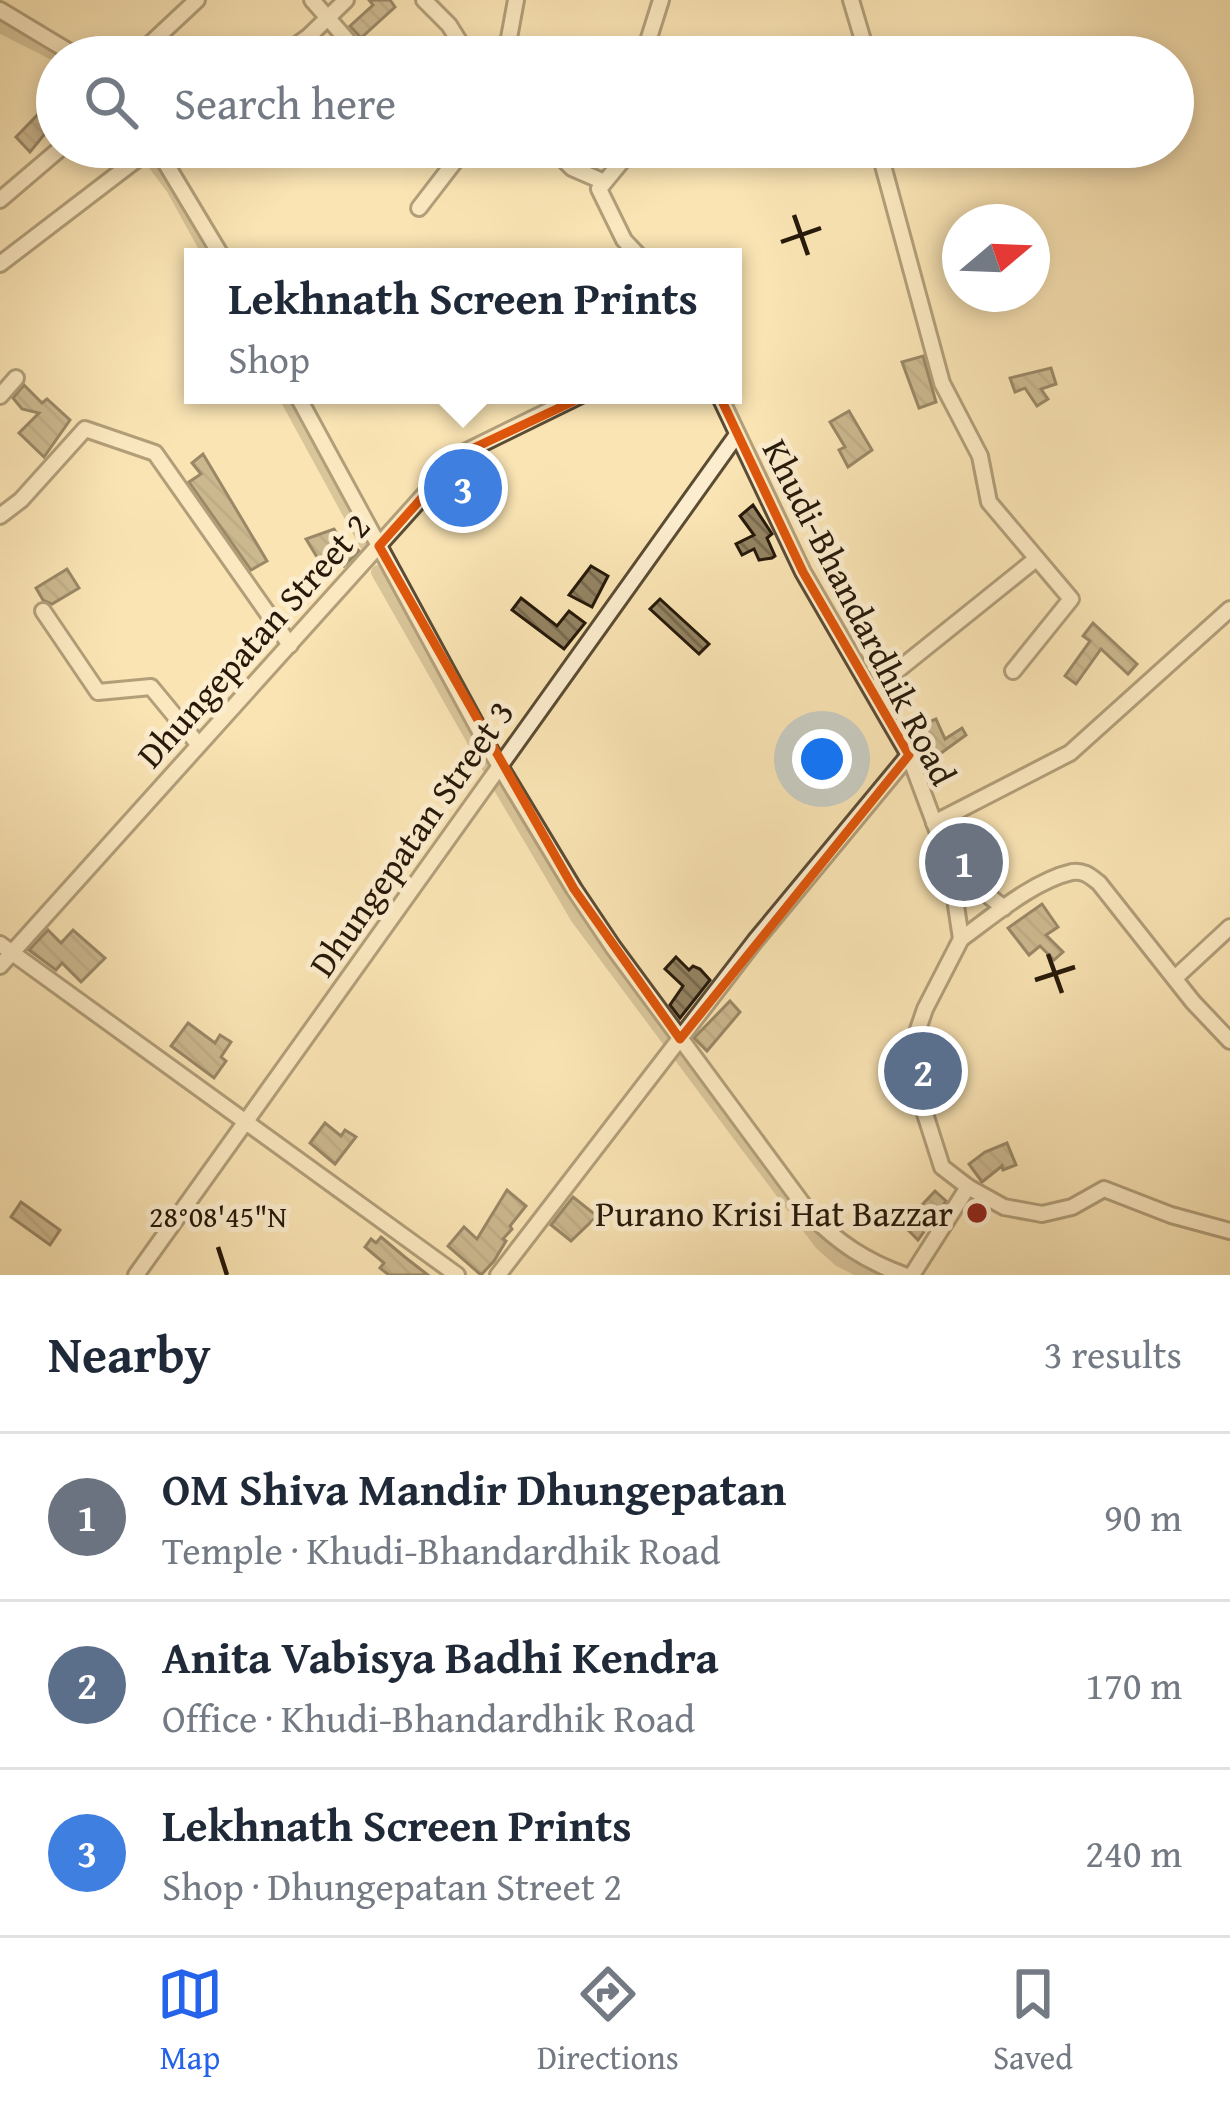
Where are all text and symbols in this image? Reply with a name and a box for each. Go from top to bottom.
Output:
search box [36,36,1194,168]
icon: search [78,69,144,135]
text: Search here [174,70,396,135]
north arrow [942,204,1050,312]
popup [184,248,742,404]
text: Lekhnath Screen Prints [228,265,698,330]
text: Shop [228,330,310,387]
street label: Khudi-Bhandardhik Road [750,429,971,794]
pin: 3 [424,443,502,533]
street label: Dhungepatan Street 2 [123,500,382,779]
street label: Dhungepatan Street 3 [295,688,526,987]
your location [792,729,852,789]
pin: 1 [925,817,1003,907]
pin: 2 [884,1026,962,1116]
place label: Purano Krisi Hat Bazzar [595,1186,953,1239]
text: 28°08'45"N [149,1194,287,1238]
marker: Purano Krisi Hat Bazzar [964,1200,990,1226]
text: Nearby [48,1316,211,1391]
text: 3 results [1044,1325,1182,1382]
text: OM Shiva Mandir Dhungepatan [162,1456,786,1521]
text: 1 [77,1488,97,1545]
text: 90 m [1104,1488,1182,1545]
text: Temple · Khudi-Bhandardhik Road [162,1521,721,1578]
text: Anita Vabisya Badhi Kendra [162,1624,719,1689]
text: 2 [77,1656,97,1713]
text: 170 m [1085,1656,1182,1713]
text: Office · Khudi-Bhandardhik Road [162,1689,695,1746]
text: Lekhnath Screen Prints [162,1792,632,1857]
text: 3 [77,1824,97,1881]
text: 240 m [1085,1824,1182,1881]
text: Shop · Dhungepatan Street 2 [162,1857,622,1914]
tab: Map [157,1961,223,2081]
tab: Directions [537,1961,679,2081]
tab: Saved [993,1961,1073,2081]

